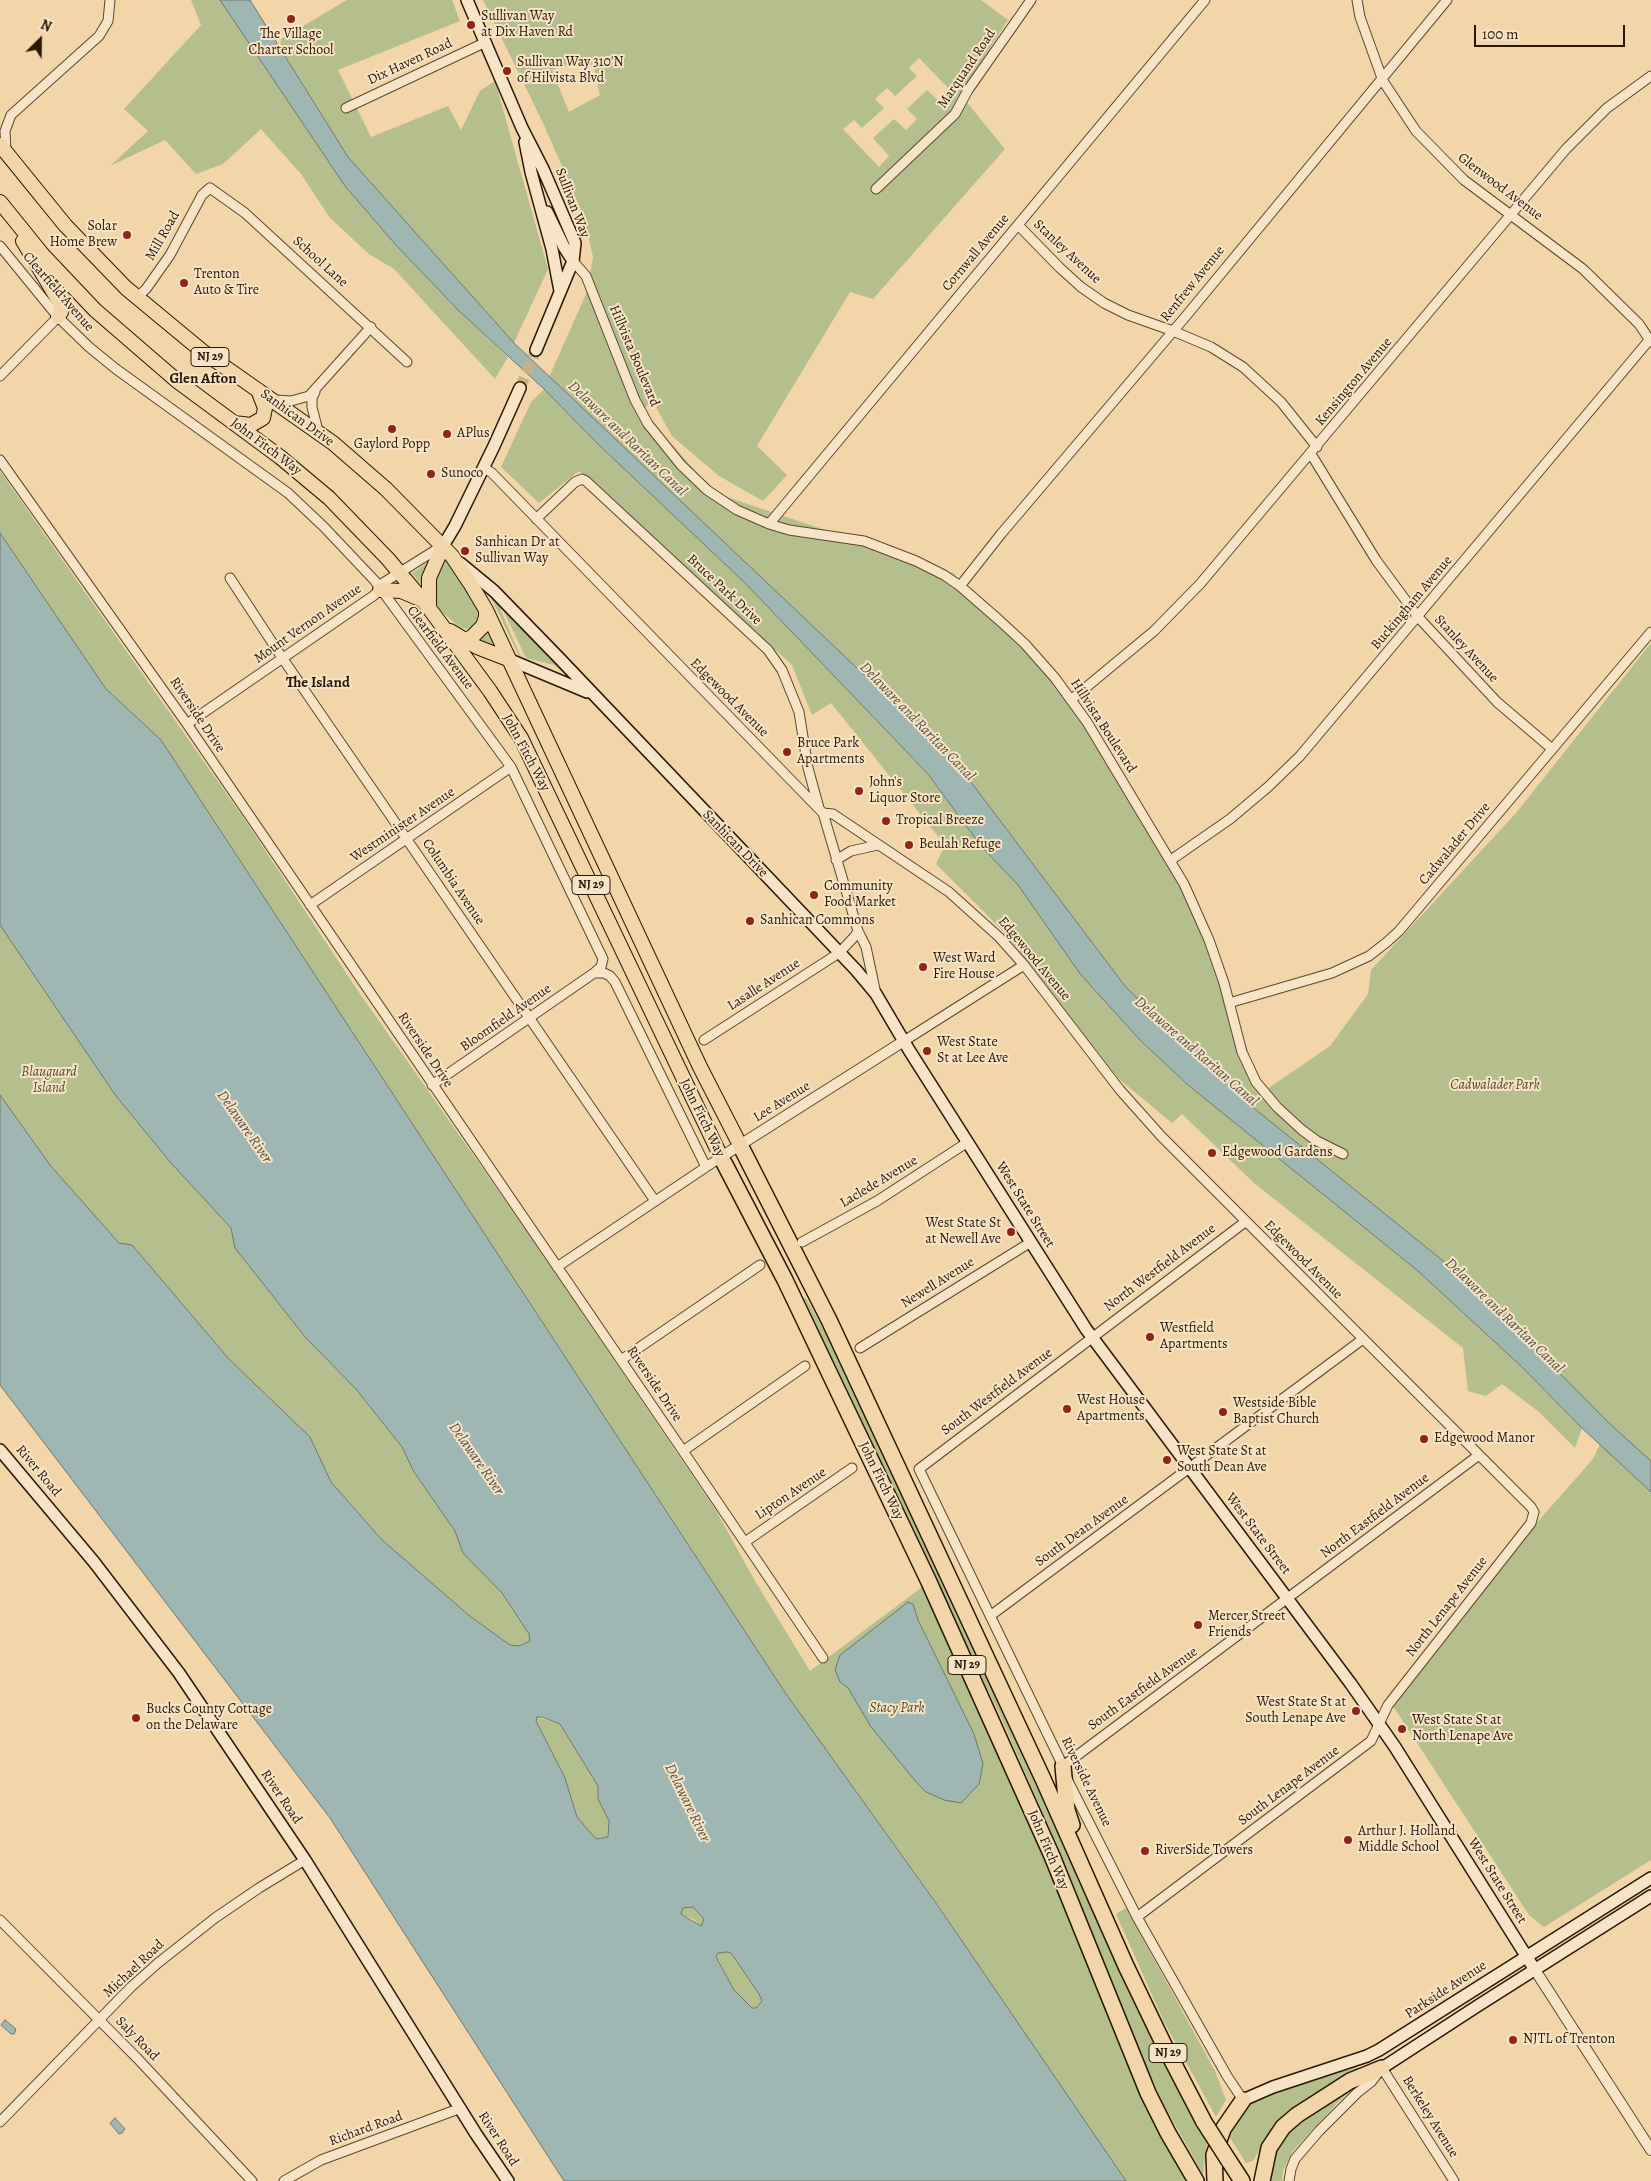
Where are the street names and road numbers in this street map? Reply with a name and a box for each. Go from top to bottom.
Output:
street label: Marquand Road [934,26,1000,112]
street label: Dix Haven Road [365,35,455,89]
street label: Glenwood Avenue [1454,150,1546,224]
street label: Sullivan Way [551,166,593,240]
street label: Mill Road [142,208,184,264]
street label: Cornwall Avenue [939,211,1013,295]
street label: Stanley Avenue [1030,216,1104,288]
street label: School Lane [289,233,351,291]
street label: Renfrew Avenue [1157,243,1229,325]
street label: Clearfield Avenue [19,249,97,335]
street label: Hillvista Boulevard [605,303,663,409]
street label: Kensington Avenue [1312,334,1396,430]
road number: NJ 29 [191,348,229,367]
street label: Sanhican Drive [257,386,337,450]
street label: John Fitch Way [227,415,305,479]
street label: Bruce Park Drive [683,551,765,629]
street label: Buckingham Avenue [1368,553,1456,653]
street label: Mount Vernon Avenue [251,581,365,667]
street label: Clearfield Avenue [403,603,477,693]
street label: Stanley Avenue [1430,612,1502,686]
street label: Edgewood Avenue [686,655,772,741]
street label: Riverside Drive [166,674,228,756]
street label: Hillvista Boulevard [1066,676,1140,776]
street label: John Fitch Way [499,712,553,794]
street label: Westminister Avenue [348,784,458,866]
street label: Cadwalader Drive [1416,799,1494,889]
street label: Sanhican Drive [699,807,771,881]
street label: Columbia Avenue [418,836,488,928]
road number: NJ 29 [572,876,610,894]
street label: Edgewood Avenue [994,914,1074,1004]
street label: Lasalle Avenue [724,955,804,1015]
street label: Bloomfield Avenue [457,980,555,1056]
street label: Riverside Drive [394,1009,456,1091]
street label: John Fitch Way [676,1076,728,1160]
street label: Lee Avenue [750,1078,814,1126]
street label: Laclede Avenue [837,1152,921,1212]
street label: West State Street [992,1159,1058,1251]
street label: Edgewood Avenue [1260,1217,1346,1303]
street label: North Westfield Avenue [1101,1221,1219,1315]
street label: Newell Avenue [898,1254,978,1312]
street label: Riverside Drive [623,1343,685,1425]
street label: South Westfield Avenue [938,1345,1056,1439]
street label: John Fitch Way [855,1439,907,1523]
street label: River Road [12,1442,64,1500]
street label: Lipton Avenue [752,1464,830,1524]
street label: North Eastfield Avenue [1317,1470,1433,1562]
street label: West State Street [1222,1490,1294,1578]
street label: South Dean Avenue [1032,1491,1132,1571]
street label: North Lenape Avenue [1403,1553,1491,1661]
street label: South Eastfield Avenue [1085,1644,1201,1734]
road number: NJ 29 [948,1656,986,1674]
street label: Riverside Avenue [1057,1734,1115,1830]
street label: South Lenape Avenue [1235,1743,1343,1829]
street label: River Road [257,1767,305,1827]
street label: John Fitch Way [1024,1808,1072,1892]
street label: West State Street [1464,1835,1530,1927]
street label: Michael Road [100,1937,168,2001]
street label: Parkside Avenue [1402,1957,1490,2023]
street label: Saly Road [112,2013,162,2065]
road number: NJ 29 [1149,2044,1187,2062]
street label: Berkeley Avenue [1398,2073,1462,2161]
street label: Richard Road [327,2108,405,2150]
street label: River Road [474,2108,522,2170]

